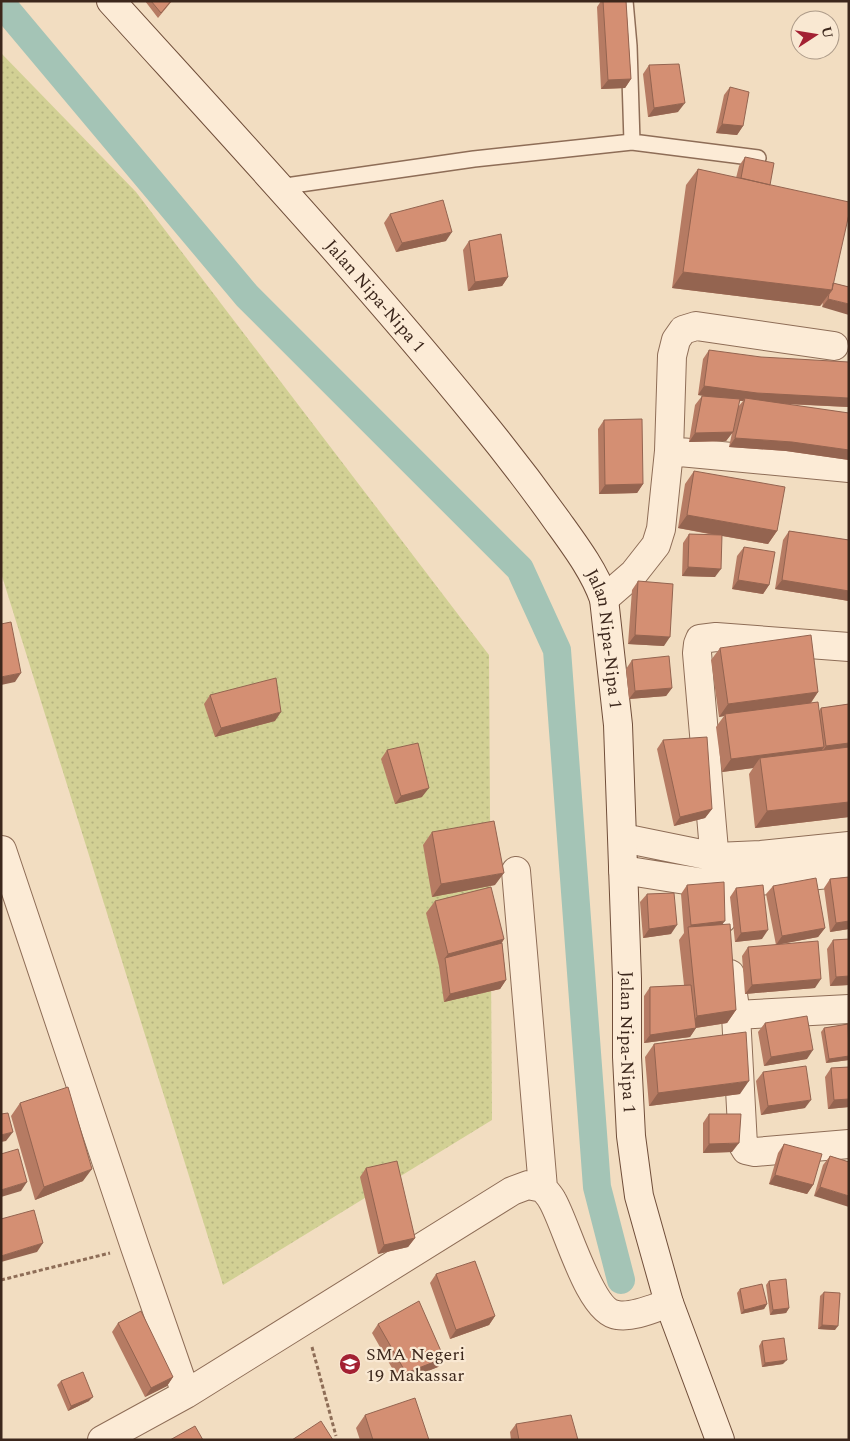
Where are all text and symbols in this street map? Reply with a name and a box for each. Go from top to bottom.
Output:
north arrow [790,10,840,60]
text: U [816,24,839,41]
street label: Jalan Nipa-Nipa 1 [318,234,432,359]
street label: Jalan Nipa-Nipa 1 [578,564,629,710]
street label: Jalan Nipa-Nipa 1 [613,971,643,1114]
place label: SMA Negeri 19 Makassar [366,1341,465,1389]
school or university icon: SMA Negeri 19 Makassar [338,1352,362,1376]

